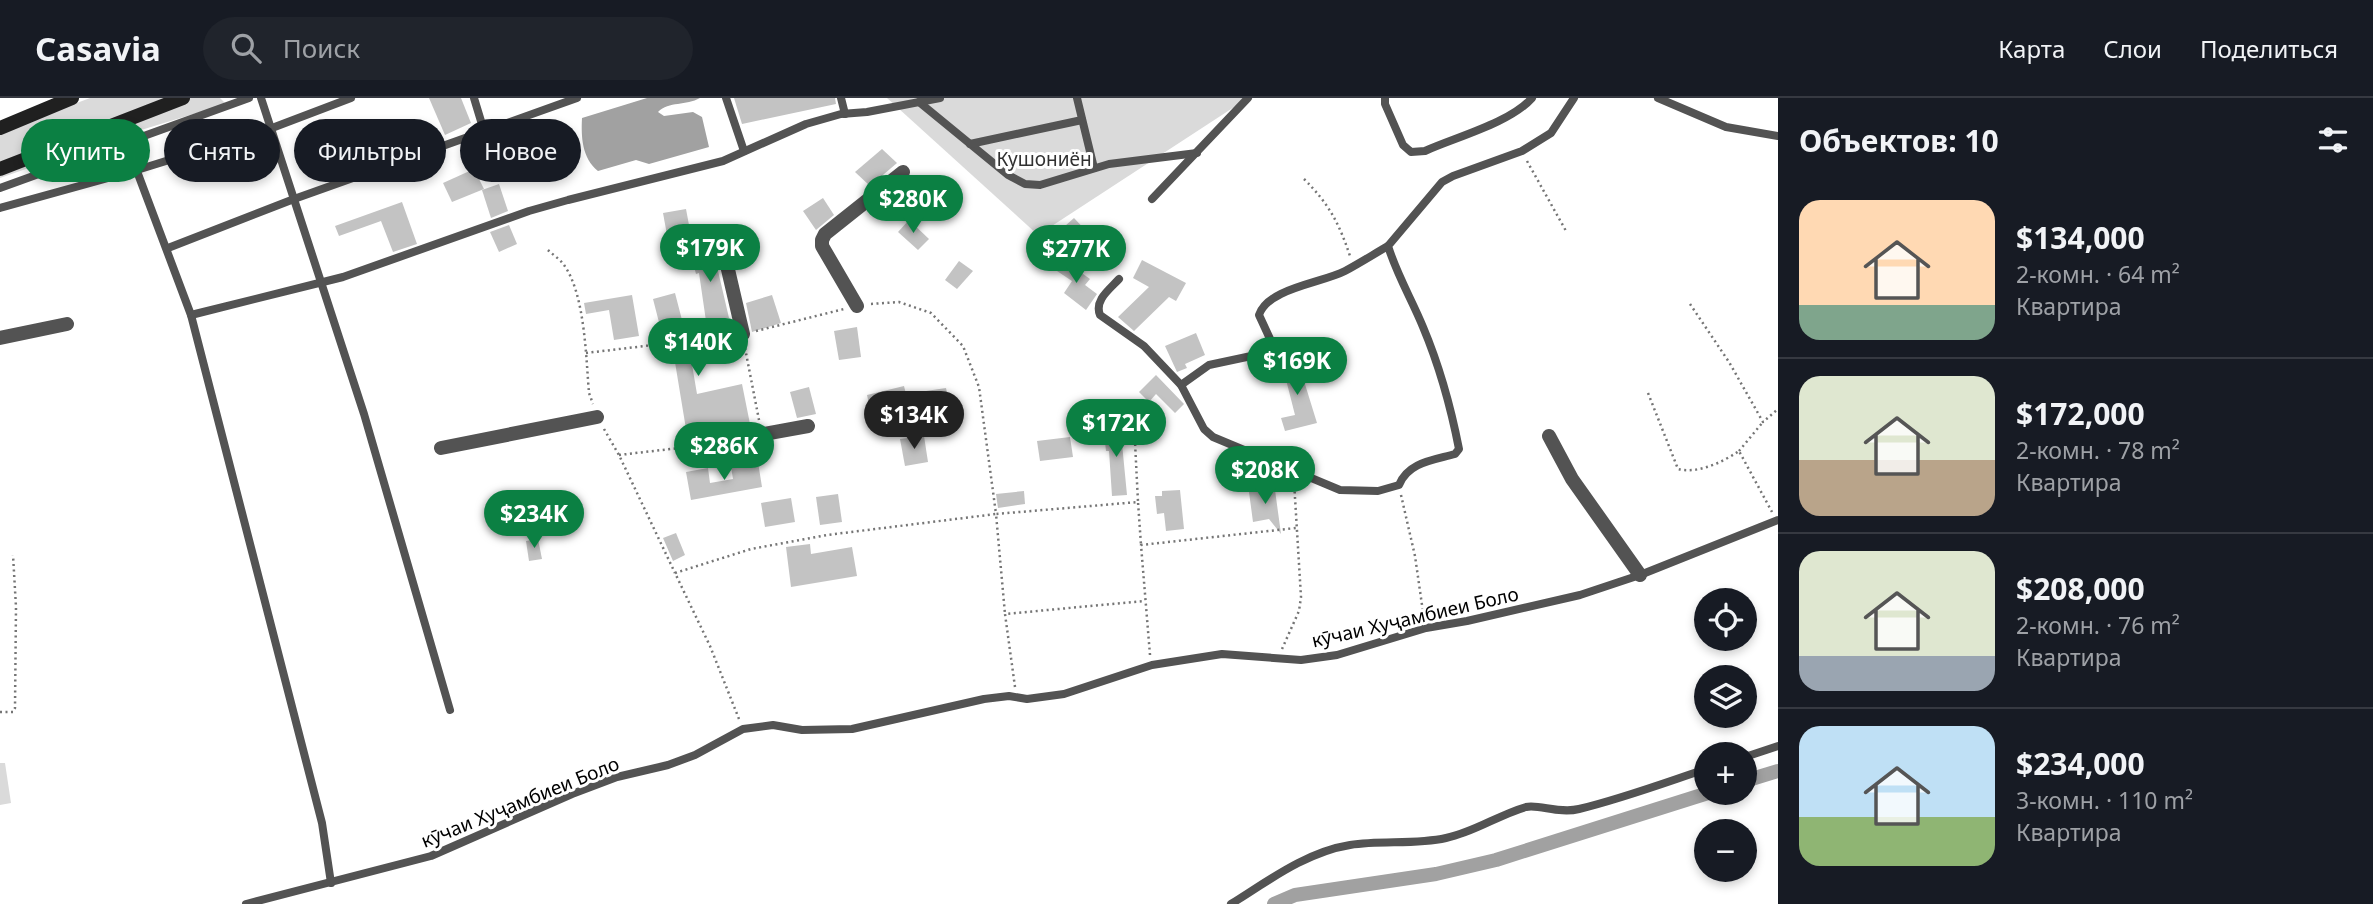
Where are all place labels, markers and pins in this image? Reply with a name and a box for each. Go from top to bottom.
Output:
pin: $280K [864,176,962,235]
pin: $179K [661,225,759,284]
pin: $277K [1027,226,1125,285]
pin: $140K [649,318,747,378]
pin: $169K [1248,338,1346,397]
pin: $134K [865,392,963,451]
pin: $172K [1067,400,1165,459]
pin: $286K [675,422,773,482]
pin: $208K [1216,446,1314,506]
pin: $234K [485,490,583,550]

